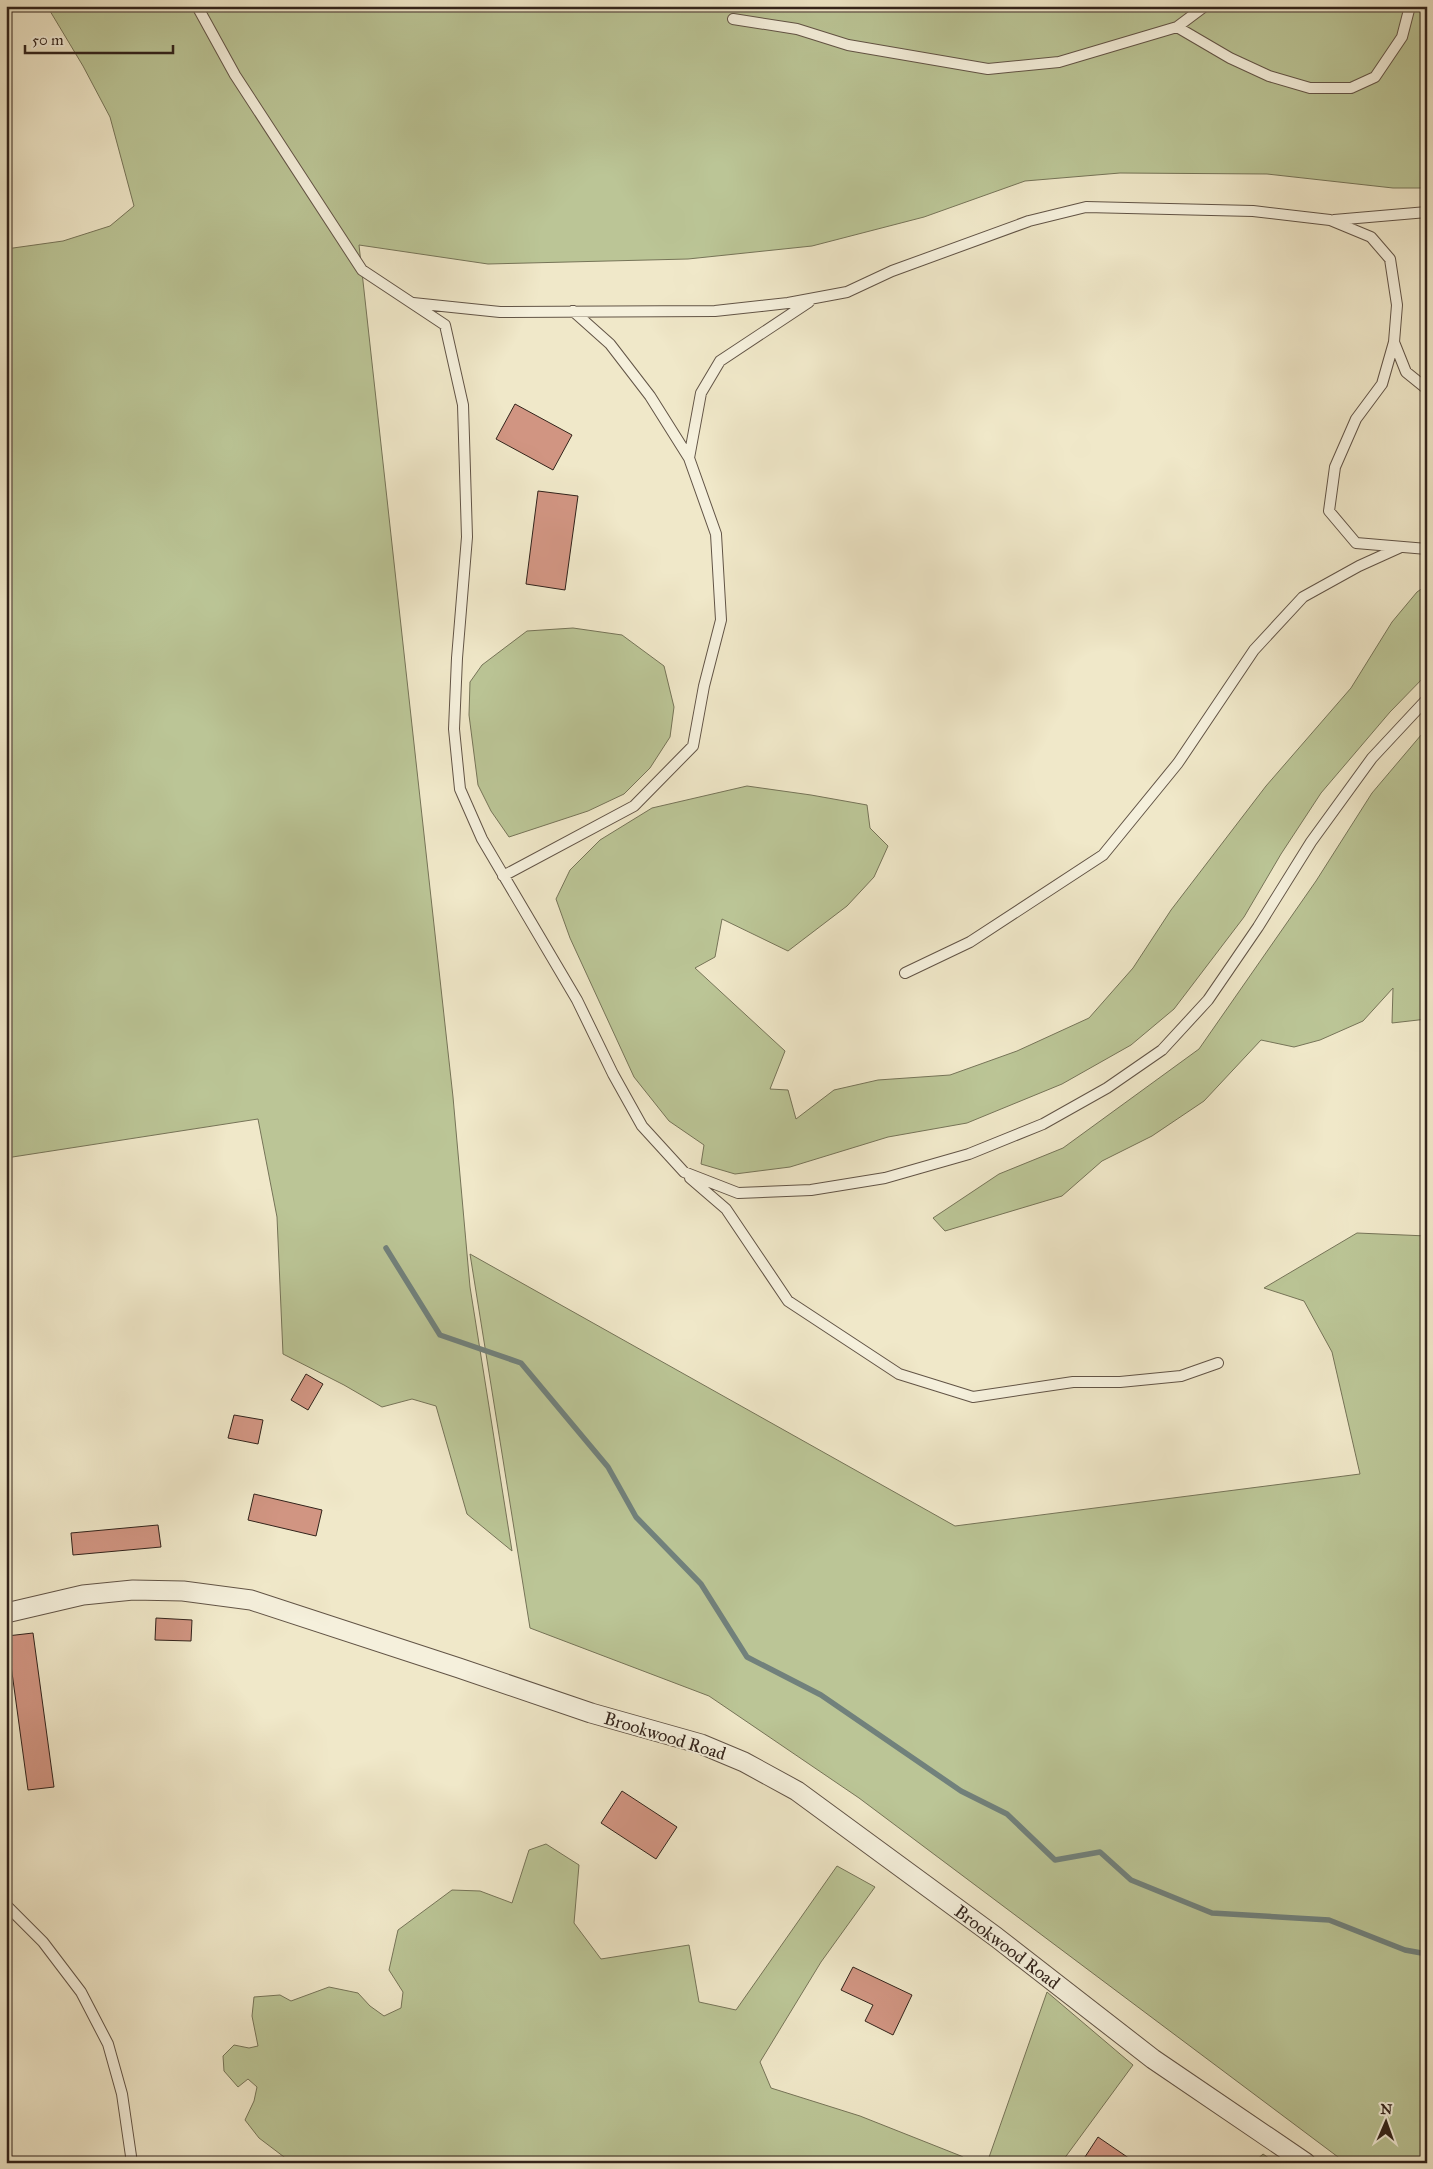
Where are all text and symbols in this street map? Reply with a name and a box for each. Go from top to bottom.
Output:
scale bar [25,22,172,54]
text: 50 m [32,31,64,49]
street label: Brookwood Road [601,1707,729,1765]
street label: Brookwood Road [950,1900,1064,1994]
north arrow [1360,2096,1410,2146]
text: N [1380,2101,1393,2118]

